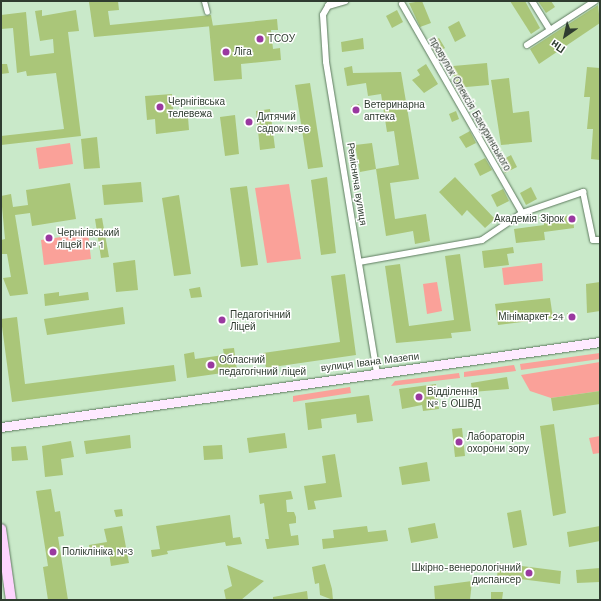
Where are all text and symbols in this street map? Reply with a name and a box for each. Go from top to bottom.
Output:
north arrow [545,16,585,56]
place label: ТСОУ [268,33,295,45]
marker: ТСОУ [255,34,265,44]
street label: провулок Олексія Бакуринського [427,35,513,173]
text: Пн [548,37,568,56]
place label: Ліга [234,46,252,58]
marker: Ліга [221,47,231,57]
place label: Чернігівська телевежа [168,95,225,118]
place label: Ветеринарна аптека [364,98,425,122]
marker: Чернігівська телевежа [155,102,165,112]
marker: Ветеринарна аптека [351,105,361,115]
place label: Дитячий садок №56 [257,110,310,134]
marker: Дитячий садок №56 [244,117,254,127]
street label: Реміснича вулиця [345,142,369,226]
place label: Академія Зірок [494,213,564,225]
marker: Академія Зірок [567,214,577,224]
place label: Чернігівський ліцей № 1 [57,226,119,250]
marker: Чернігівський ліцей № 1 [44,233,54,243]
place label: Педагогічний Ліцей [230,308,291,332]
place label: Мінімаркет 24 [498,311,564,323]
marker: Мінімаркет 24 [567,312,577,322]
marker: Педагогічний Ліцей [217,315,227,325]
street label: вулиця Івана Мазепи [320,350,420,374]
place label: Обласний педагогічний ліцей [219,353,306,376]
marker: Обласний педагогічний ліцей [206,360,216,370]
place label: Відділення № 5 ОШВД [427,385,481,408]
marker: Відділення № 5 ОШВД [414,392,424,402]
place label: Лабораторія охорони зору [467,430,529,454]
marker: Лабораторія охорони зору [454,437,464,447]
marker: Поліклініка №3 [47,546,59,558]
place label: Поліклініка №3 [62,546,133,558]
place label: Шкірно-венерологічний диспансер [411,561,521,584]
marker: Шкірно-венерологічний диспансер [524,568,534,578]

